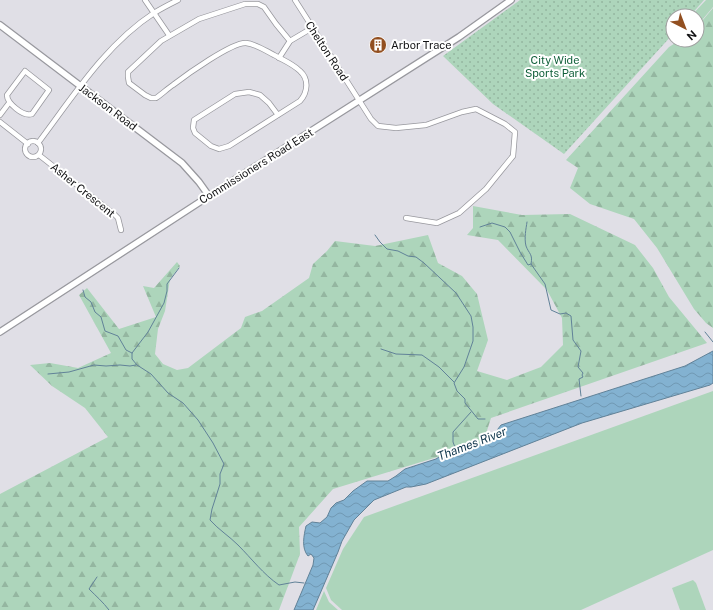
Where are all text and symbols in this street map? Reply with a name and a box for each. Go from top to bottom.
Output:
north arrow [665,8,705,48]
street label: Chelton Road [303,19,351,83]
text: N [684,28,699,43]
building icon: Arbor Trace [368,35,388,55]
place label: Arbor Trace [391,39,451,51]
park label: City Wide Sports Park [525,54,585,79]
street label: Jackson Road [77,81,139,133]
street label: Commissioners Road East [197,126,315,206]
street label: Asher Crescent [49,161,117,219]
water label: Thames River [436,424,509,464]

